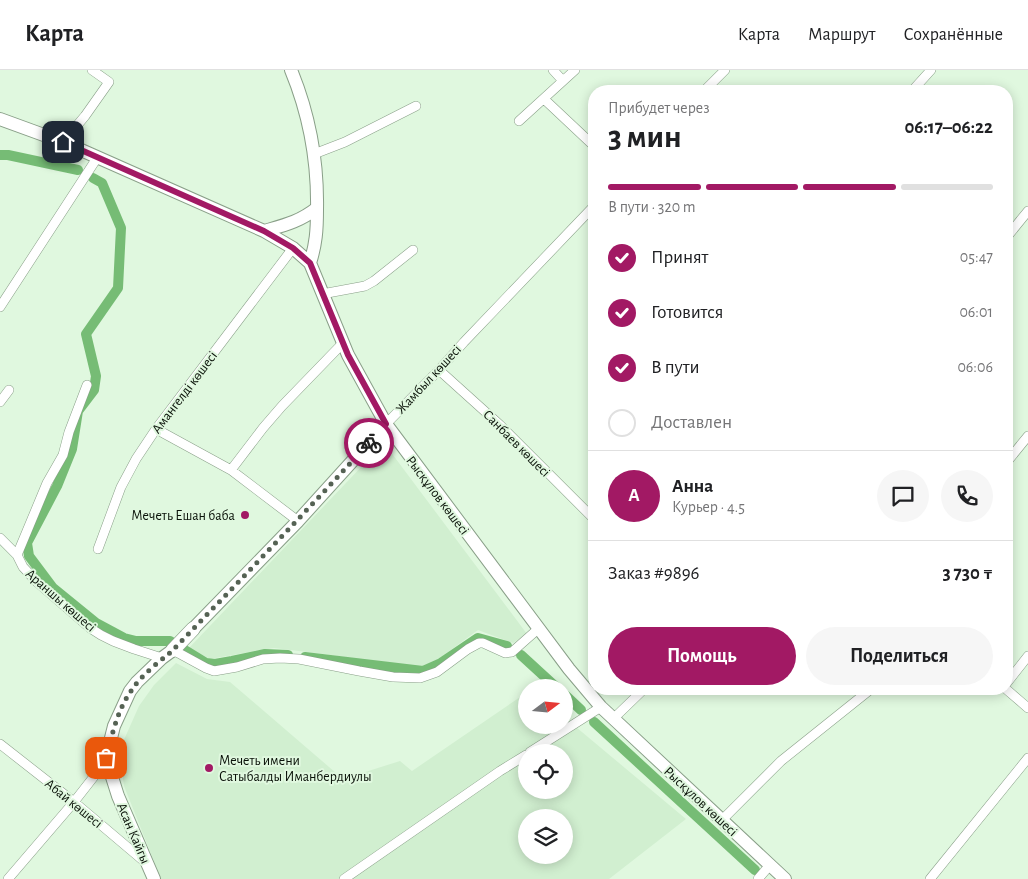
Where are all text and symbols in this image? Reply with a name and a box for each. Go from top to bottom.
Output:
text: Карта [25,22,84,46]
text: Карта [738,26,780,44]
text: Маршрут [808,26,876,44]
text: Сохранённые [904,26,1003,44]
text: Прибудет через [608,100,710,116]
text: 06:17–06:22 [904,118,993,137]
pin [42,121,84,163]
text: 3 мин [608,121,682,153]
icon: home [49,128,77,156]
text: В пути · 320 m [608,199,696,215]
icon: check [608,244,636,272]
text: Принят [651,248,708,267]
text: 05:47 [960,249,993,265]
icon: check [608,299,636,327]
text: Готовится [651,303,724,322]
text: 06:01 [959,304,993,320]
street label: Жамбыл көшесі [393,342,464,417]
street label: Амангелді көшесі [149,349,220,436]
icon: check [608,354,636,382]
text: В пути [651,358,700,377]
text: 06:06 [957,359,993,375]
street label: Санбаев көшесі [480,408,552,480]
text: Доставлен [651,413,732,432]
courier [344,418,394,468]
icon: bike [355,429,383,457]
street label: Рысқұлов көшесі [403,454,471,538]
button: chat [877,470,929,522]
button: phone [941,470,993,522]
text: Анна [672,477,713,496]
text: А [628,486,640,505]
text: Курьер · 4.5 [672,499,745,515]
place label: Мечеть Ешан баба [131,509,236,523]
marker: Мечеть Ешан баба [239,509,251,521]
text: Заказ #9896 [608,564,700,583]
text: 3 730 ₸ [942,564,993,583]
street label: Араншы көшесі [23,567,98,635]
button: Помощь [608,627,796,685]
button: Поделиться [806,627,993,685]
north arrow [518,679,572,734]
map controls [518,679,573,864]
pin [85,737,127,779]
icon: bag [92,744,120,772]
button: locate [518,744,573,799]
place label: Мечеть имени Сатыбалды Иманбердиулы [219,754,372,784]
marker: Мечеть имени Сатыбалды Иманбердиулы [203,762,215,774]
street label: Рысқұлов көшесі [661,764,740,839]
street label: Абай көшесі [42,777,105,831]
street label: Асан Кайгы [114,801,152,866]
button: layers [518,809,573,864]

